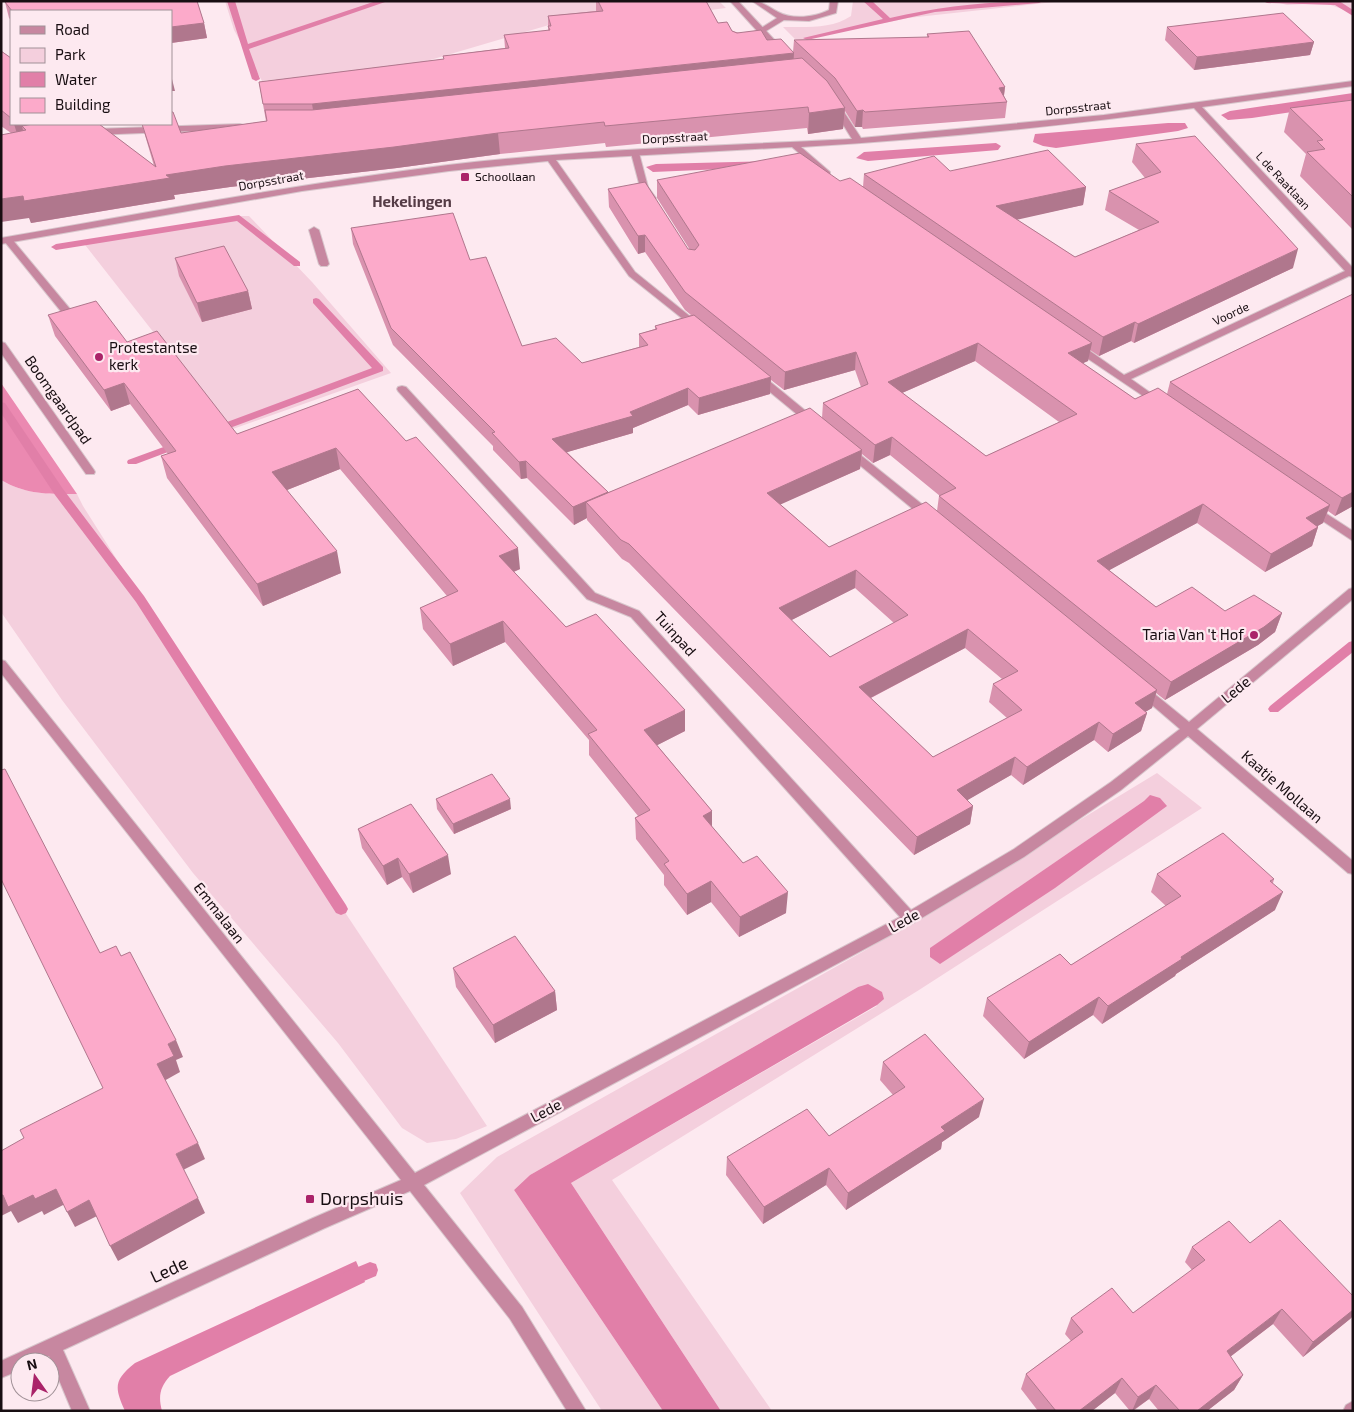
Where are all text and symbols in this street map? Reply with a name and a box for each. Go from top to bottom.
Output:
legend [10,10,172,125]
text: Road [55,20,90,38]
text: Park [55,45,86,63]
text: Water [55,70,97,88]
text: Building [55,95,111,113]
street label: Dorpsstraat [1044,97,1112,117]
street label: Dorpsstraat [642,128,709,146]
street label: L de Raatlaan [1254,149,1314,212]
street label: Dorpsstraat [237,167,305,193]
place label: Schoollaan [475,169,536,183]
marker: Schoollaan [459,171,471,183]
district label: Hekelingen [372,192,452,210]
street label: Voorde [1210,299,1251,328]
place label: Protestantse kerk [109,338,198,373]
marker: Protestantse kerk [93,351,105,363]
street label: Boomgaardpad [22,352,96,447]
street label: Tuinpad [651,607,700,659]
place label: Taria Van 't Hof [1142,625,1244,643]
marker: Taria Van 't Hof [1248,629,1260,641]
street label: Lede [1217,672,1254,707]
street label: Kaatje Mollaan [1238,746,1327,827]
street label: Emmalaan [190,878,249,947]
street label: Lede [885,904,922,936]
street label: Lede [527,1095,564,1126]
place label: Dorpshuis [320,1187,403,1209]
marker: Dorpshuis [304,1193,316,1205]
street label: Lede [146,1251,191,1287]
north arrow [10,1352,60,1402]
text: N [25,1354,39,1373]

